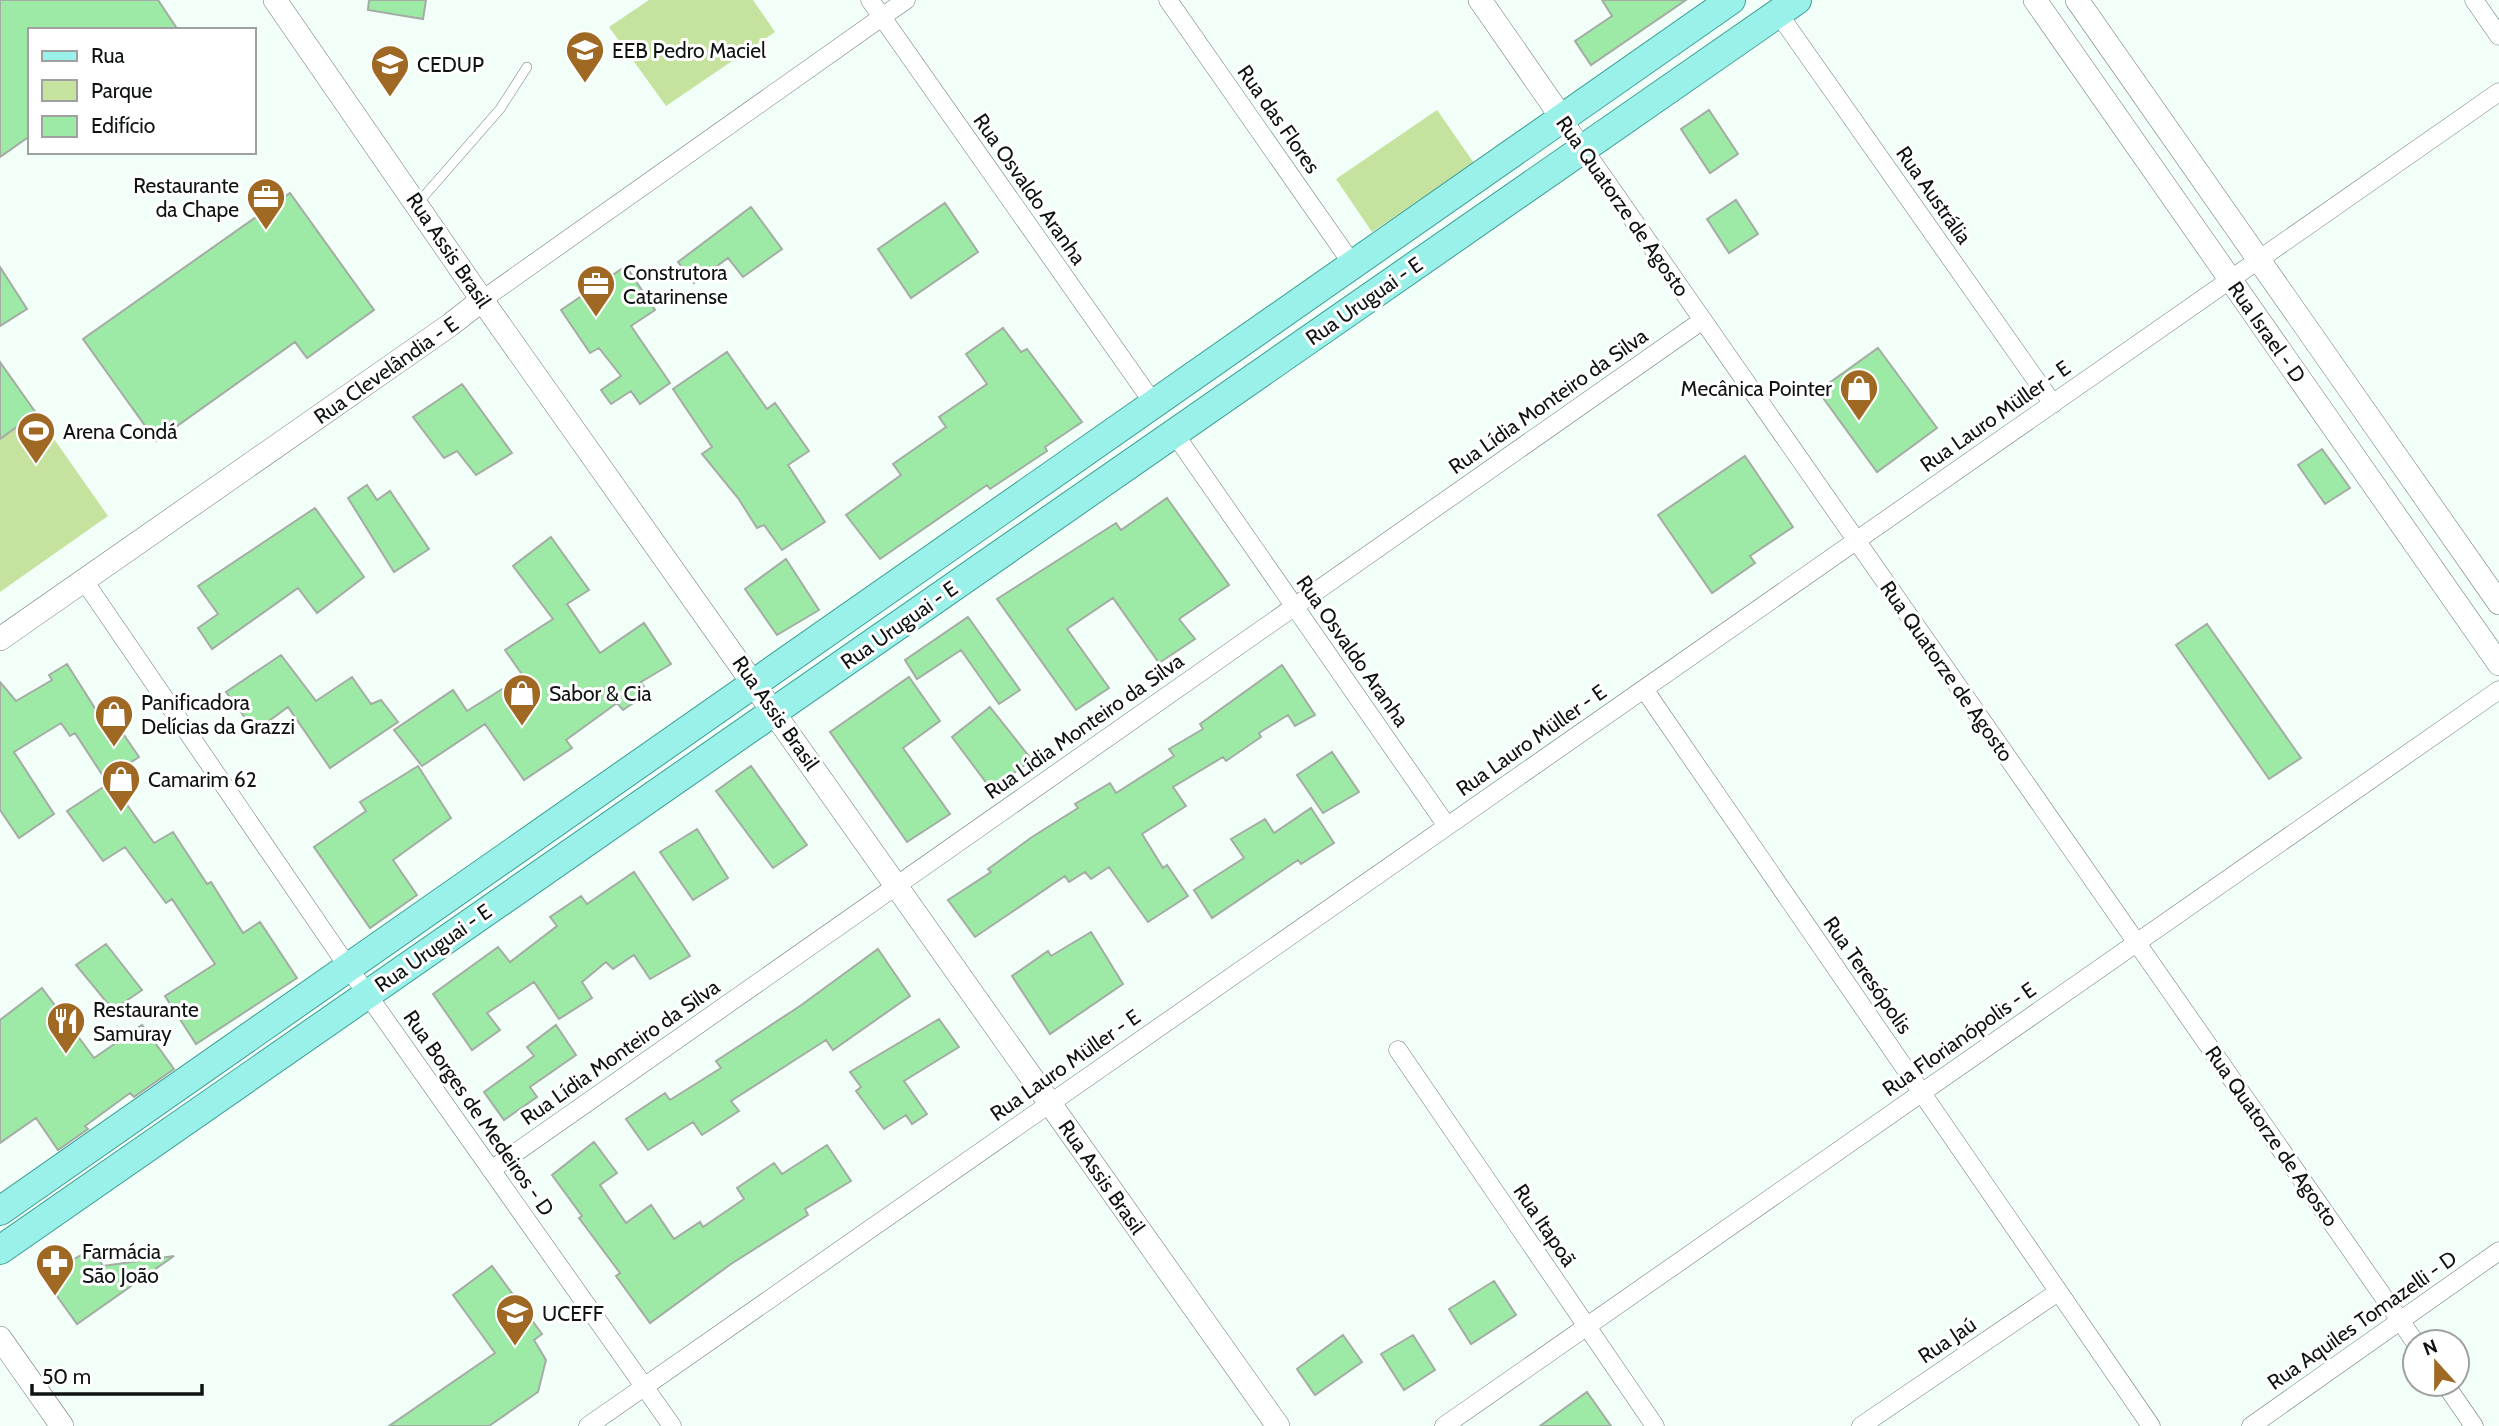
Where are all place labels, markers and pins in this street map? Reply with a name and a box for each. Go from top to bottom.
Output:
school or university icon: EEB Pedro Maciel [564,29,606,84]
place label: EEB Pedro Maciel [612,38,766,63]
school or university icon: CEDUP [369,43,411,98]
place label: CEDUP [417,52,484,77]
place label: Restaurante da Chape [133,173,239,222]
office icon: Restaurante da Chape [245,176,287,231]
place label: Construtora Catarinense [623,260,728,309]
office icon: Construtora Catarinense [575,263,617,318]
shop icon: Mecânica Pointer [1838,367,1880,422]
place label: Mecânica Pointer [1681,376,1832,401]
sports icon: Arena Condá [15,410,57,465]
place label: Arena Condá [63,419,177,444]
shop icon: Sabor & Cia [501,672,543,727]
place label: Sabor & Cia [549,681,652,706]
place label: Panificadora Delícias da Grazzi [141,690,295,739]
shop icon: Panificadora Delícias da Grazzi [93,693,135,748]
shop icon: Camarim 62 [100,758,142,813]
place label: Camarim 62 [148,767,257,792]
place label: Restaurante Samuray [93,997,199,1046]
restaurant icon: Restaurante Samuray [45,1000,87,1055]
place label: Farmácia São João [82,1239,161,1288]
pharmacy icon: Farmácia São João [34,1242,76,1297]
school or university icon: UCEFF [494,1292,536,1347]
place label: UCEFF [542,1301,604,1326]

